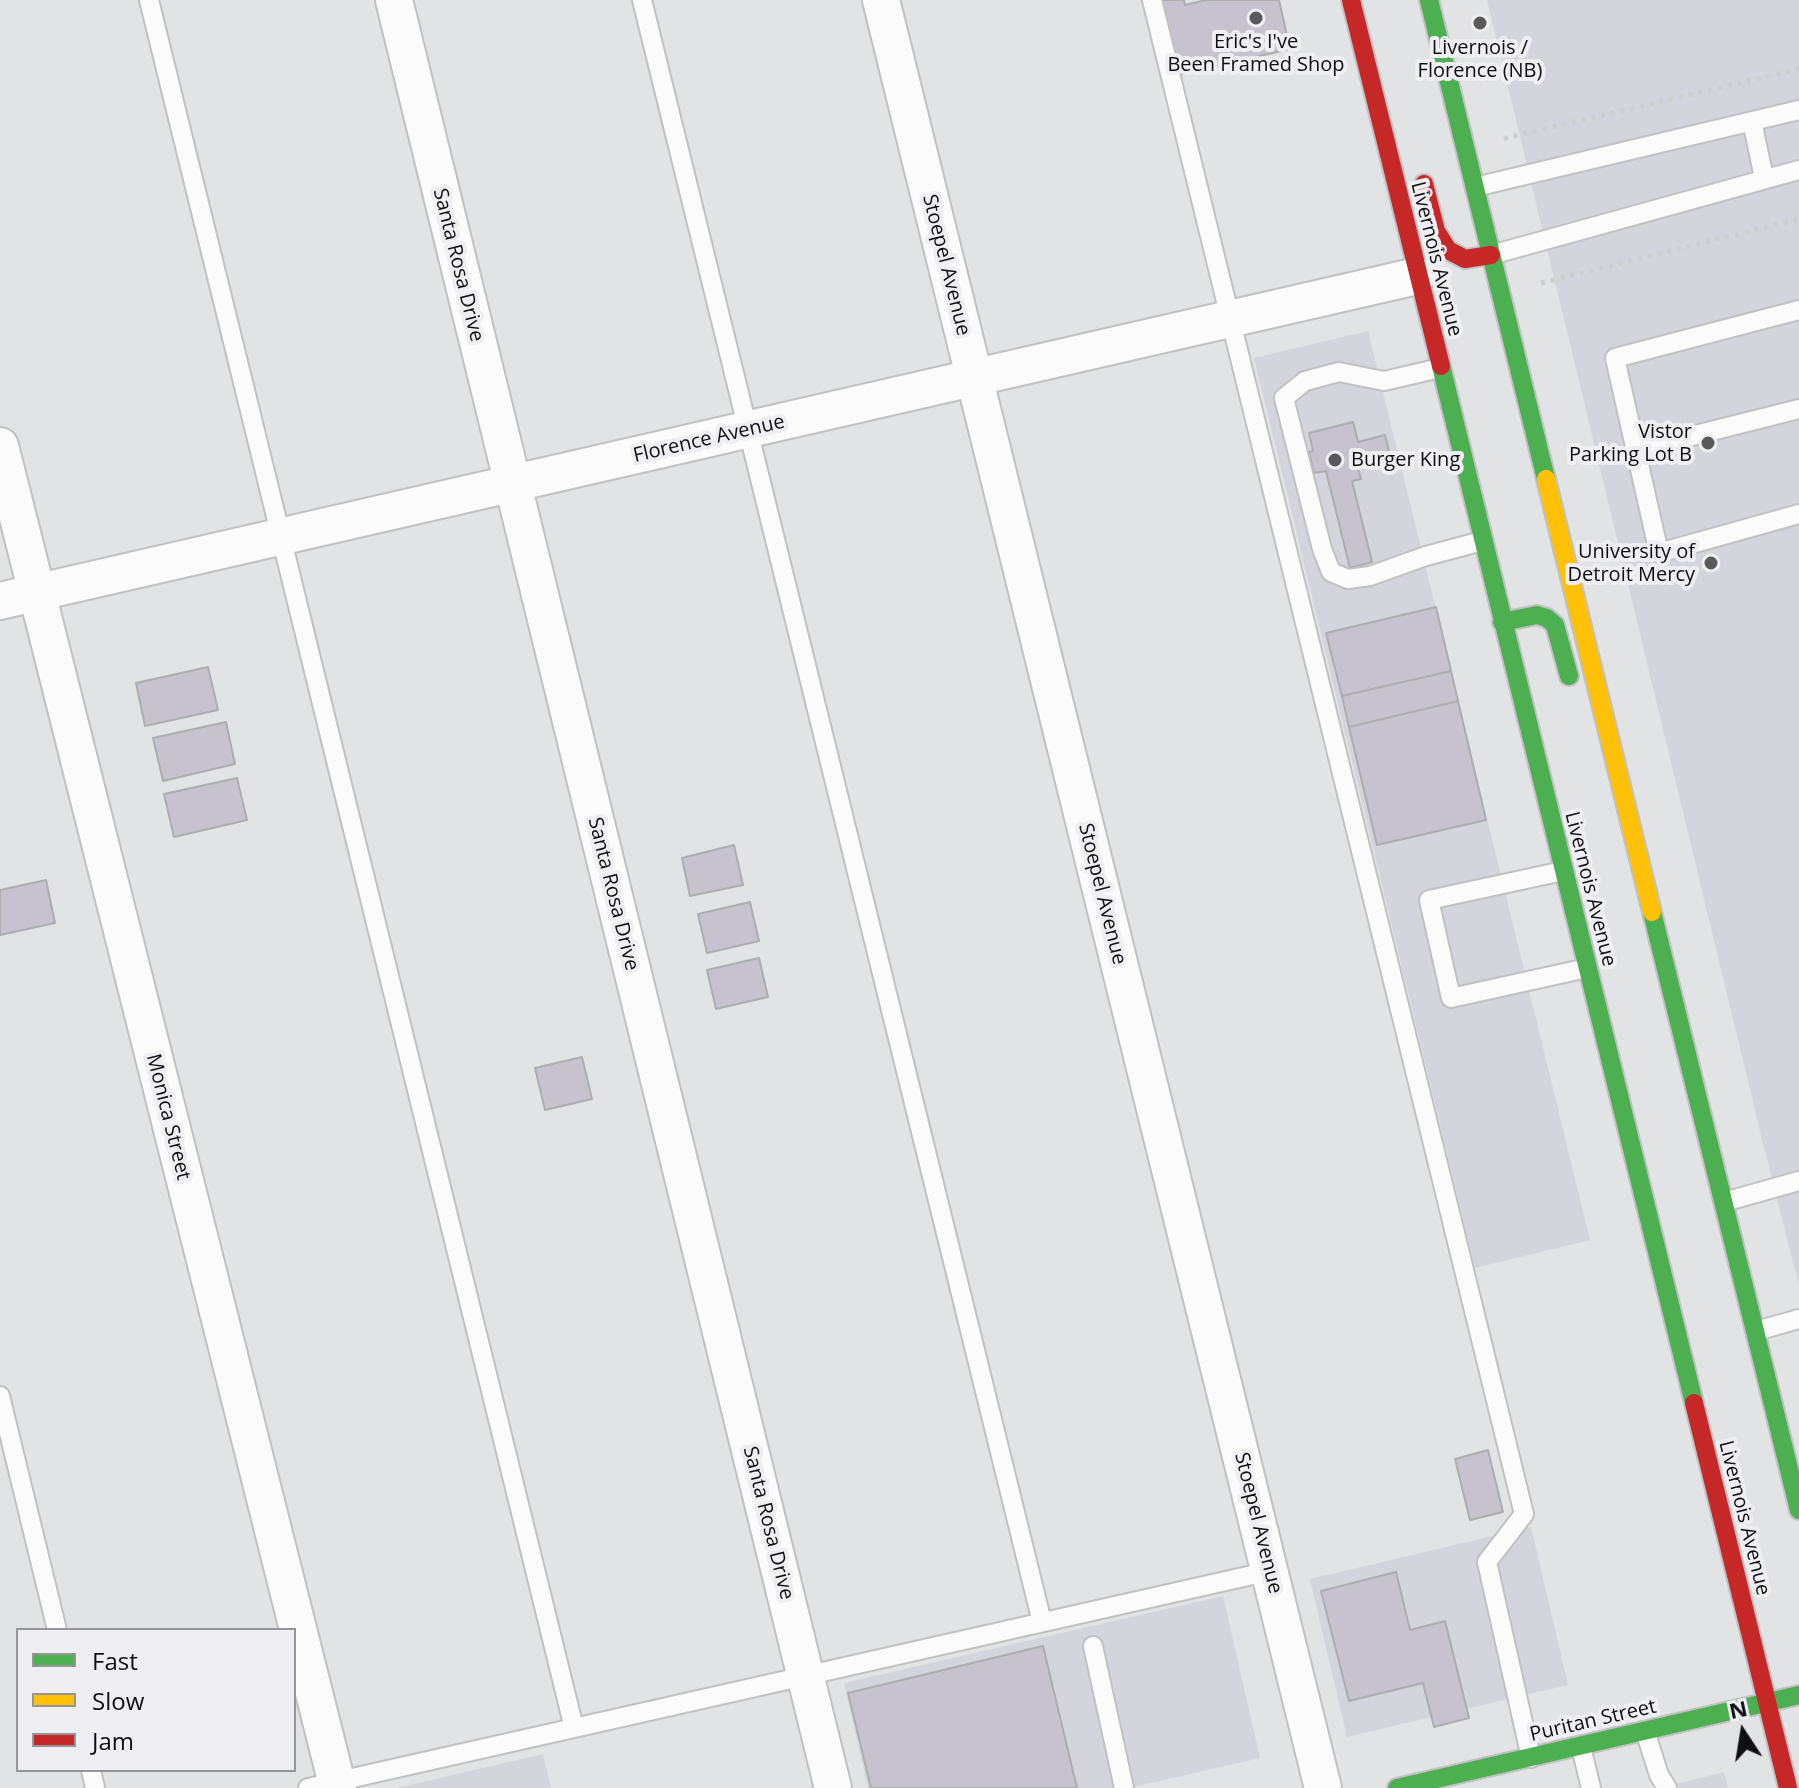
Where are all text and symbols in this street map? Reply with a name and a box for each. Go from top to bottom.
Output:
marker: Eric's I've Been Framed Shop [1247,9,1265,27]
marker: Livernois / Florence (NB) [1471,14,1489,32]
place label: Eric's I've Been Framed Shop [1167,30,1345,77]
place label: Livernois / Florence (NB) [1418,36,1542,83]
street label: Livernois Avenue [1405,179,1467,339]
street label: Santa Rosa Drive [427,186,489,344]
street label: Stoepel Avenue [917,192,975,338]
street label: Florence Avenue [631,410,787,468]
place label: Vistor Parking Lot B [1569,420,1692,467]
marker: Vistor Parking Lot B [1699,434,1717,452]
place label: Burger King [1351,448,1460,472]
marker: Burger King [1326,451,1344,469]
place label: University of Detroit Mercy [1568,540,1695,587]
marker: University of Detroit Mercy [1702,554,1720,572]
street label: Livernois Avenue [1559,809,1621,969]
street label: Santa Rosa Drive [582,815,644,973]
street label: Stoepel Avenue [1073,821,1131,967]
street label: Monica Street [141,1051,195,1183]
street label: Livernois Avenue [1713,1438,1775,1598]
street label: Santa Rosa Drive [737,1444,799,1602]
street label: Stoepel Avenue [1229,1450,1287,1596]
legend [16,1628,296,1772]
text: Fast [92,1644,138,1677]
text: Slow [92,1684,144,1717]
north arrow [1703,1692,1783,1772]
text: N [1726,1692,1750,1725]
street label: Puritan Street [1527,1695,1659,1747]
text: Jam [92,1724,134,1757]

